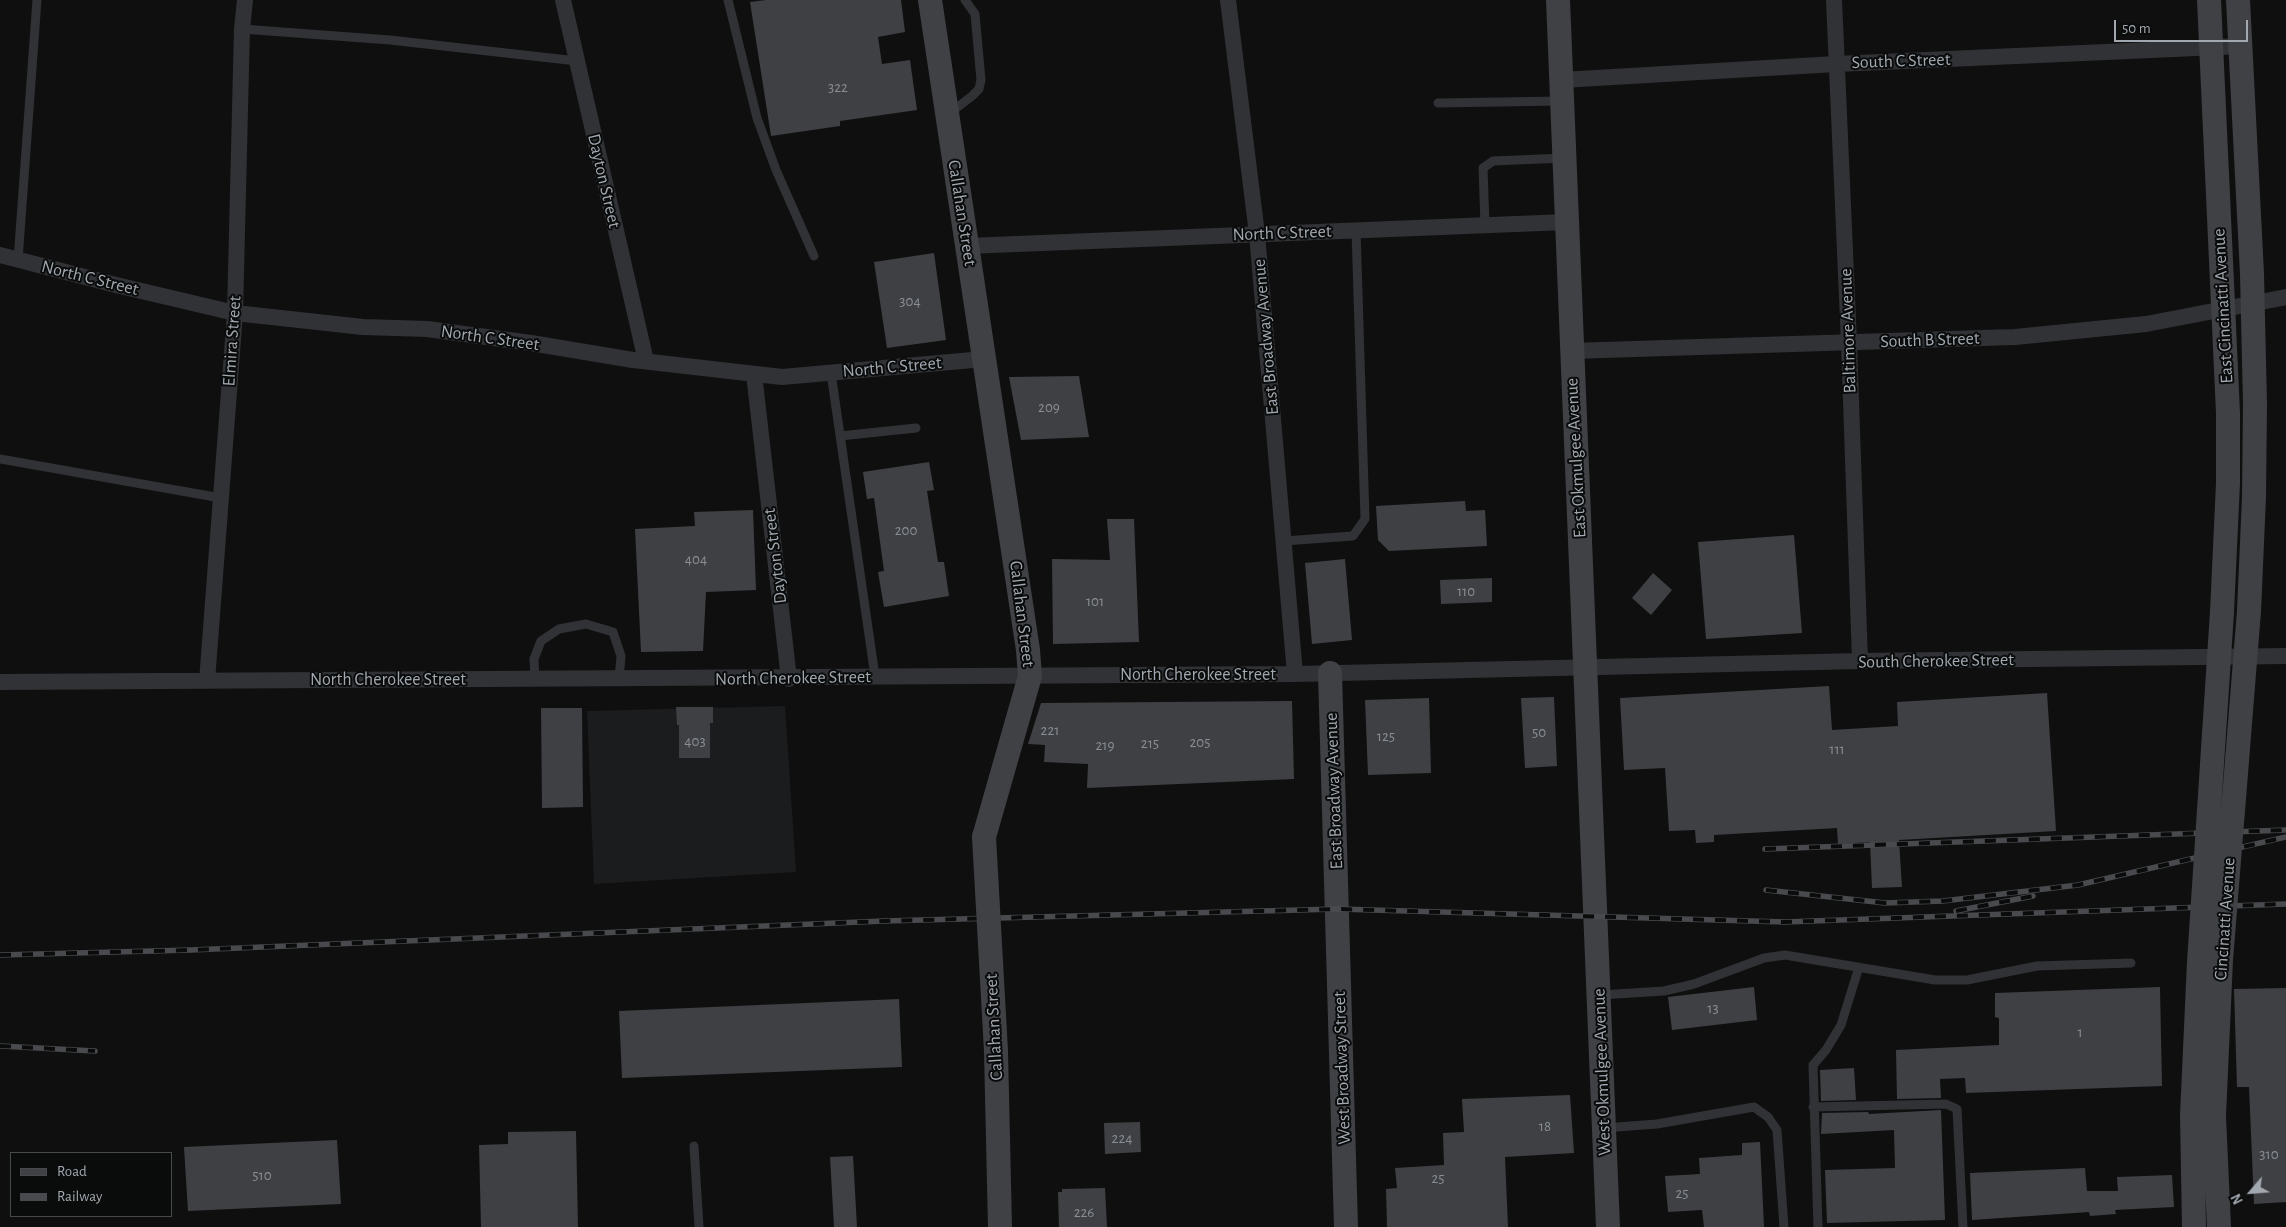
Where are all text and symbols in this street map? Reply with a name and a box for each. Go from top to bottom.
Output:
scale bar [2116,10,2250,42]
text: 50 m [2122,21,2151,36]
street label: South C Street [1851,48,1951,74]
house number: 322 [828,78,848,96]
street label: Dayton Street [583,132,625,230]
street label: Callahan Street [943,158,981,268]
street label: North C Street [1232,220,1332,246]
street label: East Cincinatti Avenue [2208,228,2238,384]
street label: North C Street [39,256,141,300]
street label: East Broadway Avenue [1248,258,1284,416]
street label: Baltimore Avenue [1835,268,1861,394]
house number: 304 [899,292,921,310]
street label: Elmira Street [218,295,246,387]
street label: North C Street [439,320,541,356]
street label: South B Street [1880,327,1980,353]
street label: North C Street [842,352,942,382]
street label: East Okmulgee Avenue [1561,377,1591,539]
house number: 209 [1038,398,1060,416]
street label: Dayton Street [758,507,792,605]
house number: 200 [895,521,917,539]
house number: 404 [685,550,707,568]
street label: Callahan Street [1005,560,1039,668]
house number: 110 [1457,582,1475,600]
house number: 101 [1086,592,1104,610]
street label: South Cherokee Street [1858,649,2014,673]
street label: North Cherokee Street [1120,664,1276,686]
street label: North Cherokee Street [715,666,871,690]
street label: North Cherokee Street [310,669,466,691]
street label: East Broadway Avenue [1320,712,1348,870]
house number: 221 [1041,721,1059,739]
house number: 50 [1532,723,1546,741]
house number: 125 [1377,727,1395,745]
house number: 403 [684,732,706,750]
house number: 205 [1189,733,1211,751]
house number: 215 [1141,734,1159,752]
house number: 219 [1095,736,1115,754]
house number: 111 [1829,740,1845,758]
street label: Cincinatti Avenue [2210,857,2240,981]
street label: Callahan Street [980,973,1008,1081]
street label: West Okmulgee Avenue [1588,988,1616,1156]
street label: West Broadway Street [1329,991,1355,1145]
house number: 13 [1707,999,1719,1017]
house number: 1 [2077,1023,2083,1041]
house number: 18 [1539,1117,1551,1135]
house number: 224 [1112,1129,1132,1147]
house number: 310 [2259,1145,2279,1163]
legend [10,1152,172,1217]
text: Road [57,1164,87,1179]
house number: 510 [252,1166,272,1184]
north arrow [2226,1167,2276,1217]
house number: 25 [1431,1169,1445,1187]
house number: 25 [1675,1184,1689,1202]
text: Railway [57,1189,102,1204]
text: N [2229,1191,2246,1206]
house number: 226 [1074,1203,1094,1221]

